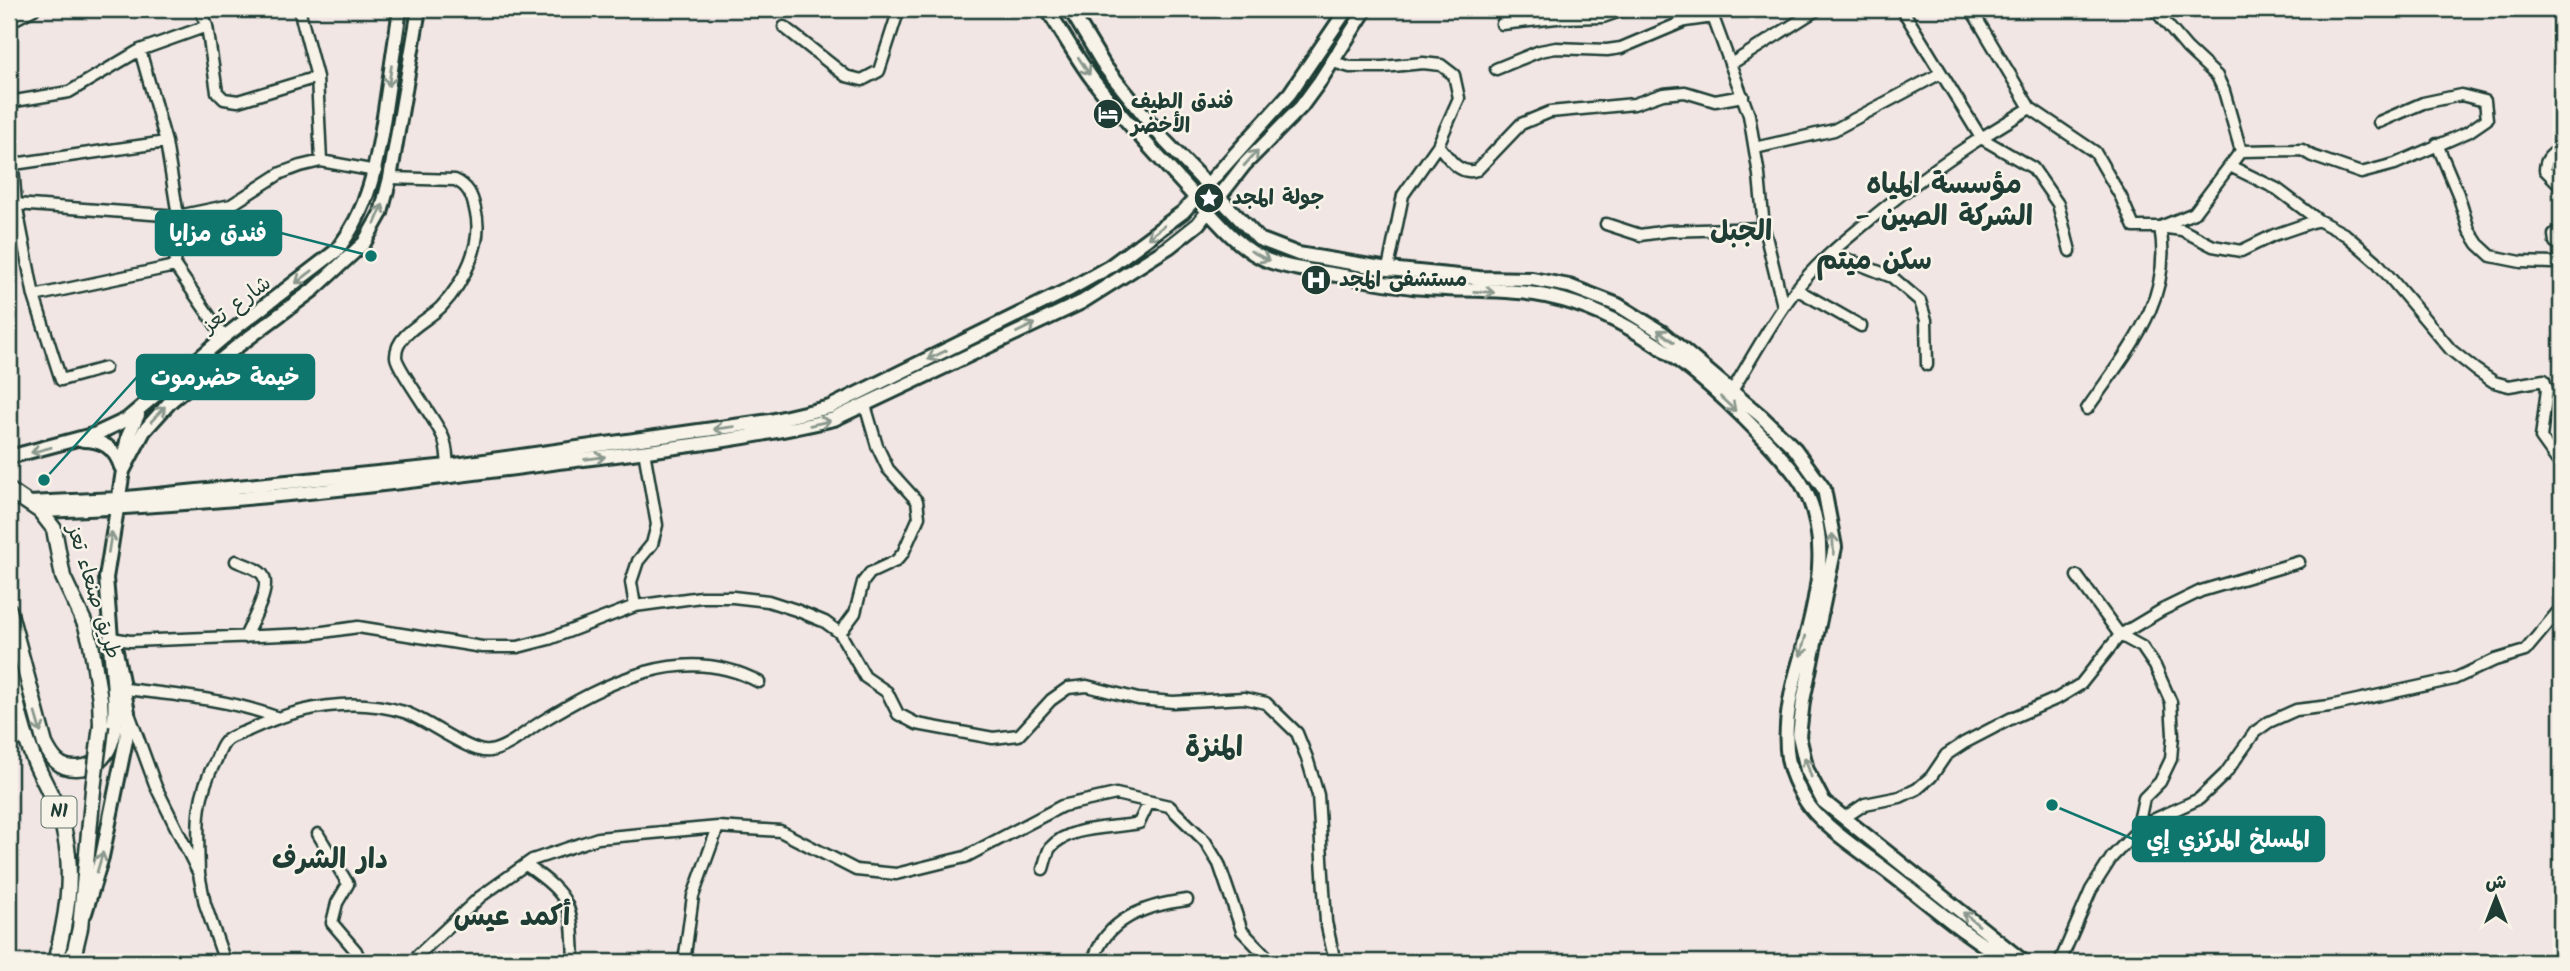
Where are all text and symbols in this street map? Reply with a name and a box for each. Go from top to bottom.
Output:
one-way arrow [1077,56,1092,75]
one-way arrow [383,64,396,87]
place label: فندق الطيف الأخضر [1129,86,1234,143]
hotel icon: فندق الطيف الأخضر [1091,97,1125,131]
one-way arrow [1242,150,1259,167]
district label: مؤسسة المياه - الشركة الصين [1855,163,2033,240]
place icon: جولة المجد [1192,181,1226,215]
place label: جولة المجد [1232,182,1324,215]
one-way arrow [374,203,387,225]
district label: الجبل [1710,210,1772,255]
callout: فندق مزايا [156,211,281,255]
text: فندق مزايا [169,217,267,253]
one-way arrow [1147,225,1166,239]
district label: سكن ميتم [1816,239,1932,284]
one-way arrow [1249,250,1270,263]
hospital icon: مستشفى المجد [1299,263,1333,297]
place label: مستشفى المجد [1339,264,1467,297]
street label: شارع تعز [194,268,279,343]
one-way arrow [295,270,314,285]
one-way arrow [1472,285,1495,298]
one-way arrow [1015,321,1037,334]
one-way arrow [1657,329,1676,344]
one-way arrow [927,348,948,362]
callout: خيمة حضرموت [137,355,314,399]
text: خيمة حضرموت [151,361,299,397]
one-way arrow [1719,396,1737,412]
one-way arrow [150,406,167,423]
one-way arrow [808,415,831,429]
one-way arrow [713,422,735,435]
one-way arrow [30,444,53,457]
one-way arrow [583,451,606,464]
street label: طريق صنعاء تعز [56,519,129,663]
one-way arrow [104,531,117,554]
one-way arrow [1826,533,1839,556]
one-way arrow [1796,634,1809,657]
one-way arrow [33,712,46,734]
district label: المنزة [1185,726,1243,771]
one-way arrow [1800,756,1813,778]
road number: N1 [42,796,76,828]
callout: المسلخ المركزي إي [2133,817,2324,861]
text: المسلخ المركزي إي [2146,823,2310,859]
district label: دار الشرف [272,838,388,883]
one-way arrow [95,852,108,874]
north arrow [2462,862,2532,932]
text: ش [2486,868,2507,898]
district label: أكمد عيس [454,895,571,940]
one-way arrow [1963,912,1981,927]

